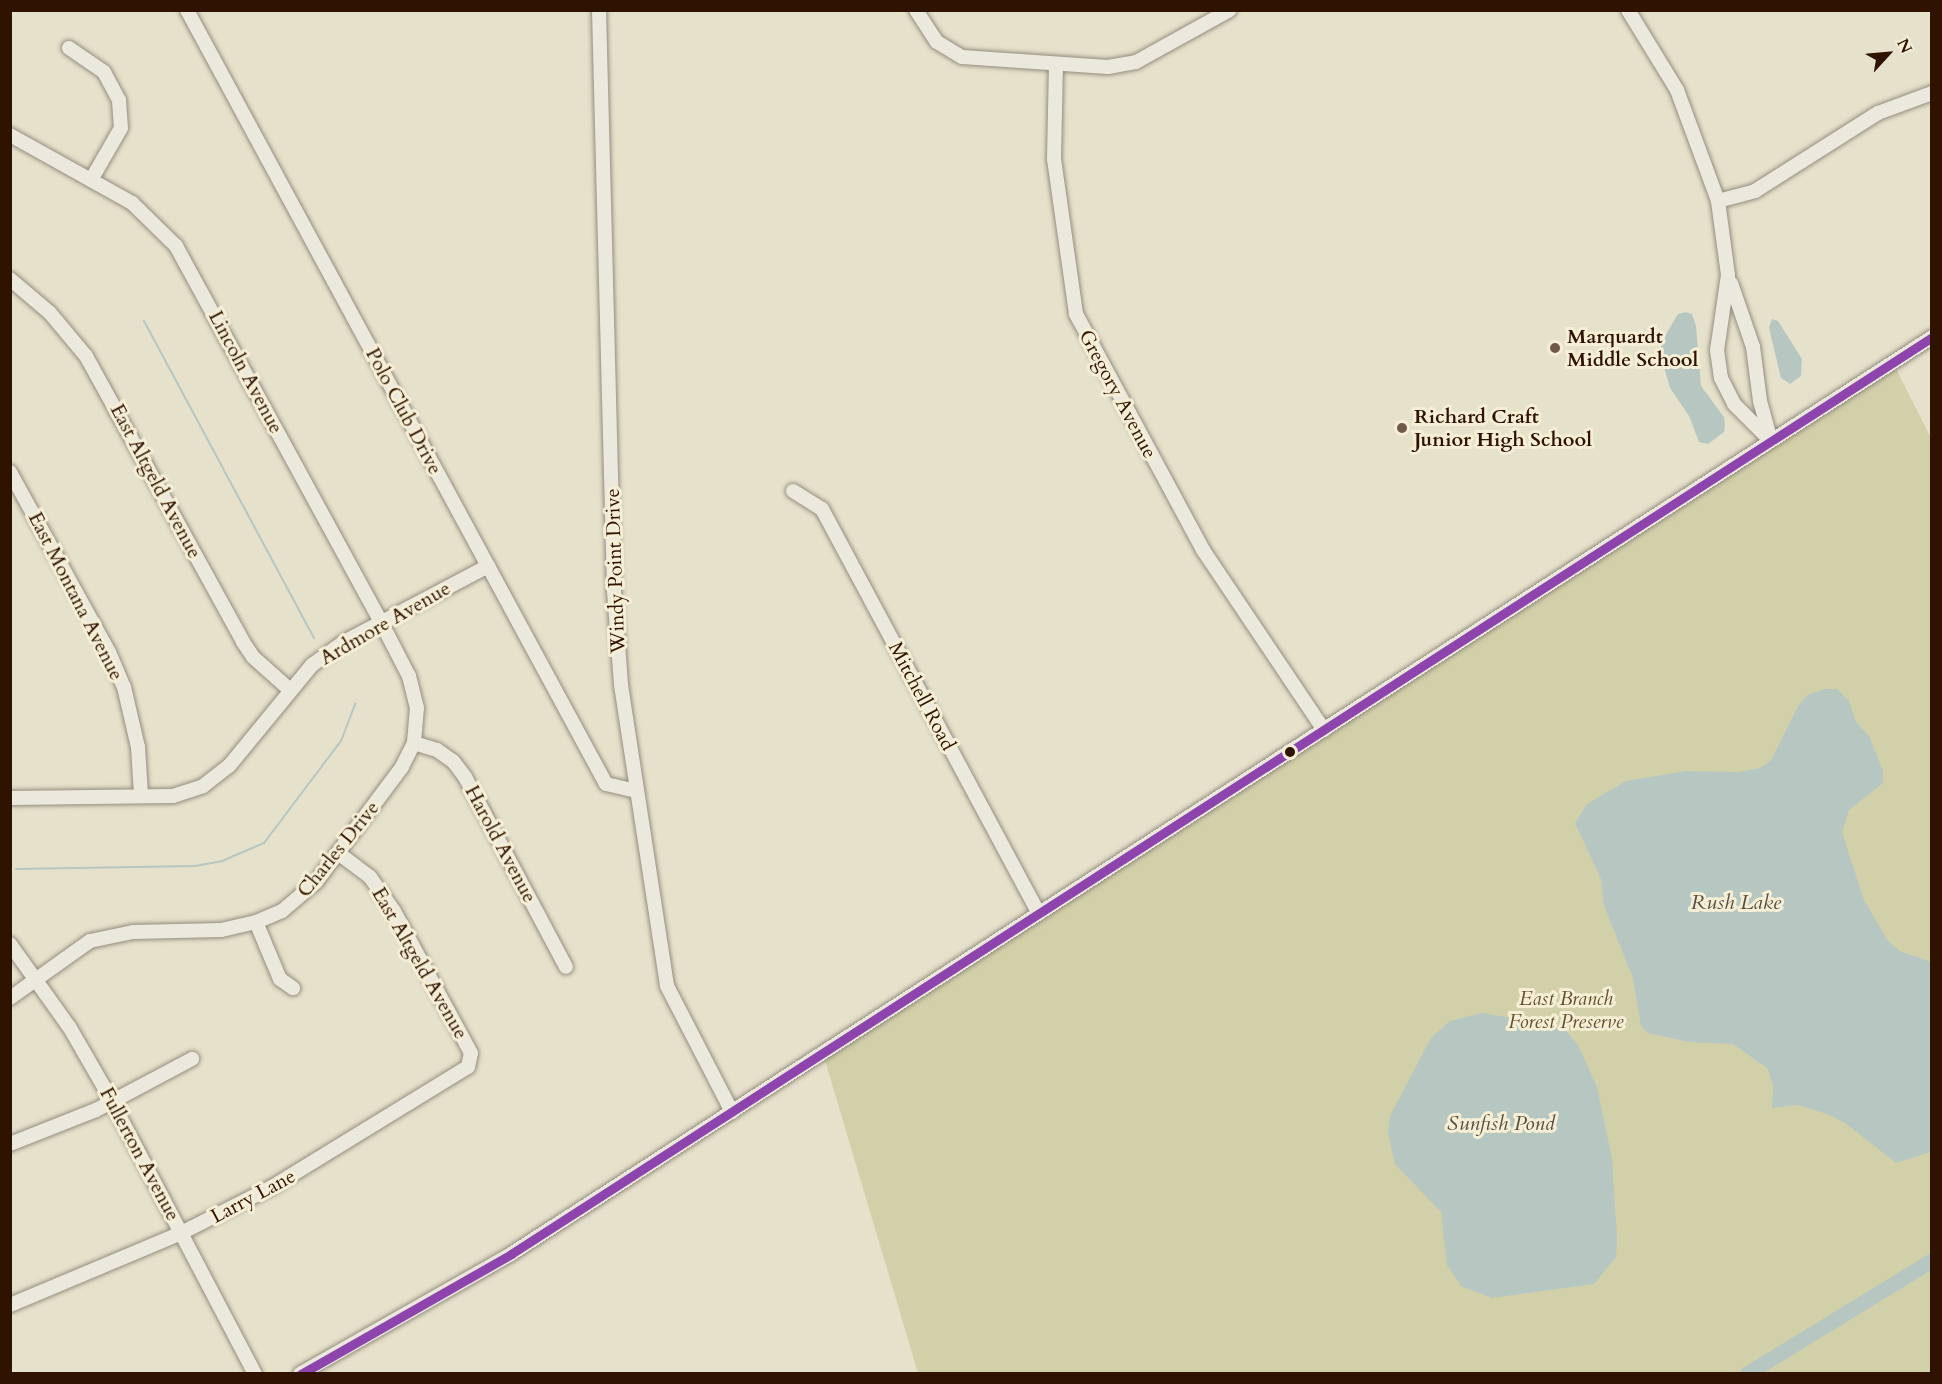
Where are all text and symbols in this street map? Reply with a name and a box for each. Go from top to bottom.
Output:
north arrow [1858,24,1918,84]
text: N [1891,35,1917,57]
street label: Lincoln Avenue [204,306,288,438]
place label: Marquardt Middle School [1567,324,1698,371]
street label: Gregory Avenue [1074,326,1162,462]
marker: Marquardt Middle School [1548,341,1562,355]
street label: Polo Club Drive [361,344,447,478]
street label: East Altgeld Avenue [105,400,207,562]
place label: Richard Craft Junior High School [1414,404,1592,451]
marker: Richard Craft Junior High School [1395,421,1409,435]
street label: Windy Point Drive [600,488,630,654]
street label: East Montana Avenue [23,508,129,684]
street label: Ardmore Avenue [316,576,454,670]
street label: Mitchell Road [883,638,961,754]
unlabelled marker [1284,746,1296,758]
street label: Harold Avenue [460,781,542,907]
street label: Charles Drive [292,796,384,902]
street label: East Altgeld Avenue [367,883,473,1043]
water label: Rush Lake [1691,890,1781,916]
park label: East Branch Forest Preserve [1508,986,1624,1033]
street label: Fullerton Avenue [95,1083,185,1225]
water label: Sunfish Pond [1447,1111,1555,1137]
street label: Larry Lane [207,1164,299,1228]

